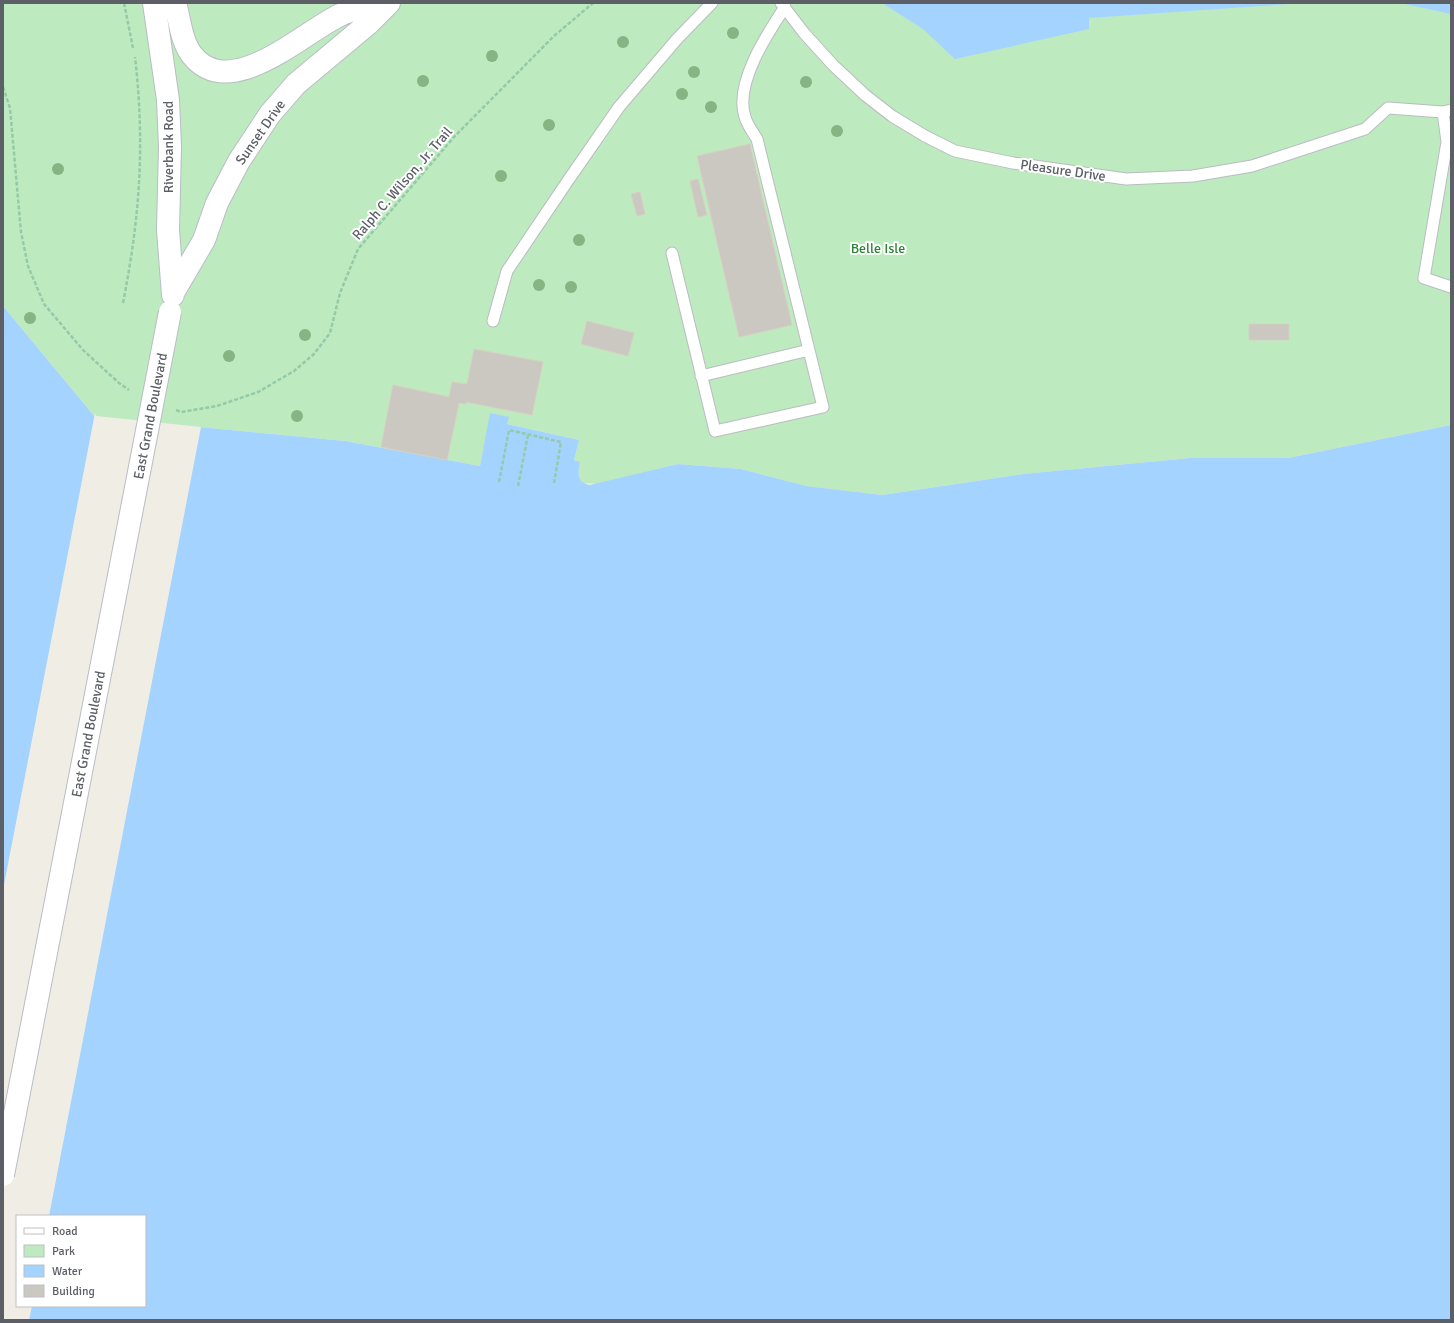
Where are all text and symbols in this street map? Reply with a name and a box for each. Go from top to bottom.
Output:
street label: Sunset Drive [232,96,289,168]
street label: Riverbank Road [160,101,177,193]
street label: Ralph C. Wilson, Jr. Trail [349,123,456,243]
street label: Pleasure Drive [1019,156,1107,185]
park label: Belle Isle [851,240,905,257]
street label: East Grand Boulevard [130,351,171,481]
street label: East Grand Boulevard [68,669,109,799]
legend [16,1215,146,1307]
text: Road [52,1224,78,1239]
text: Park [52,1244,75,1259]
text: Water [52,1264,83,1279]
text: Building [52,1284,95,1299]

